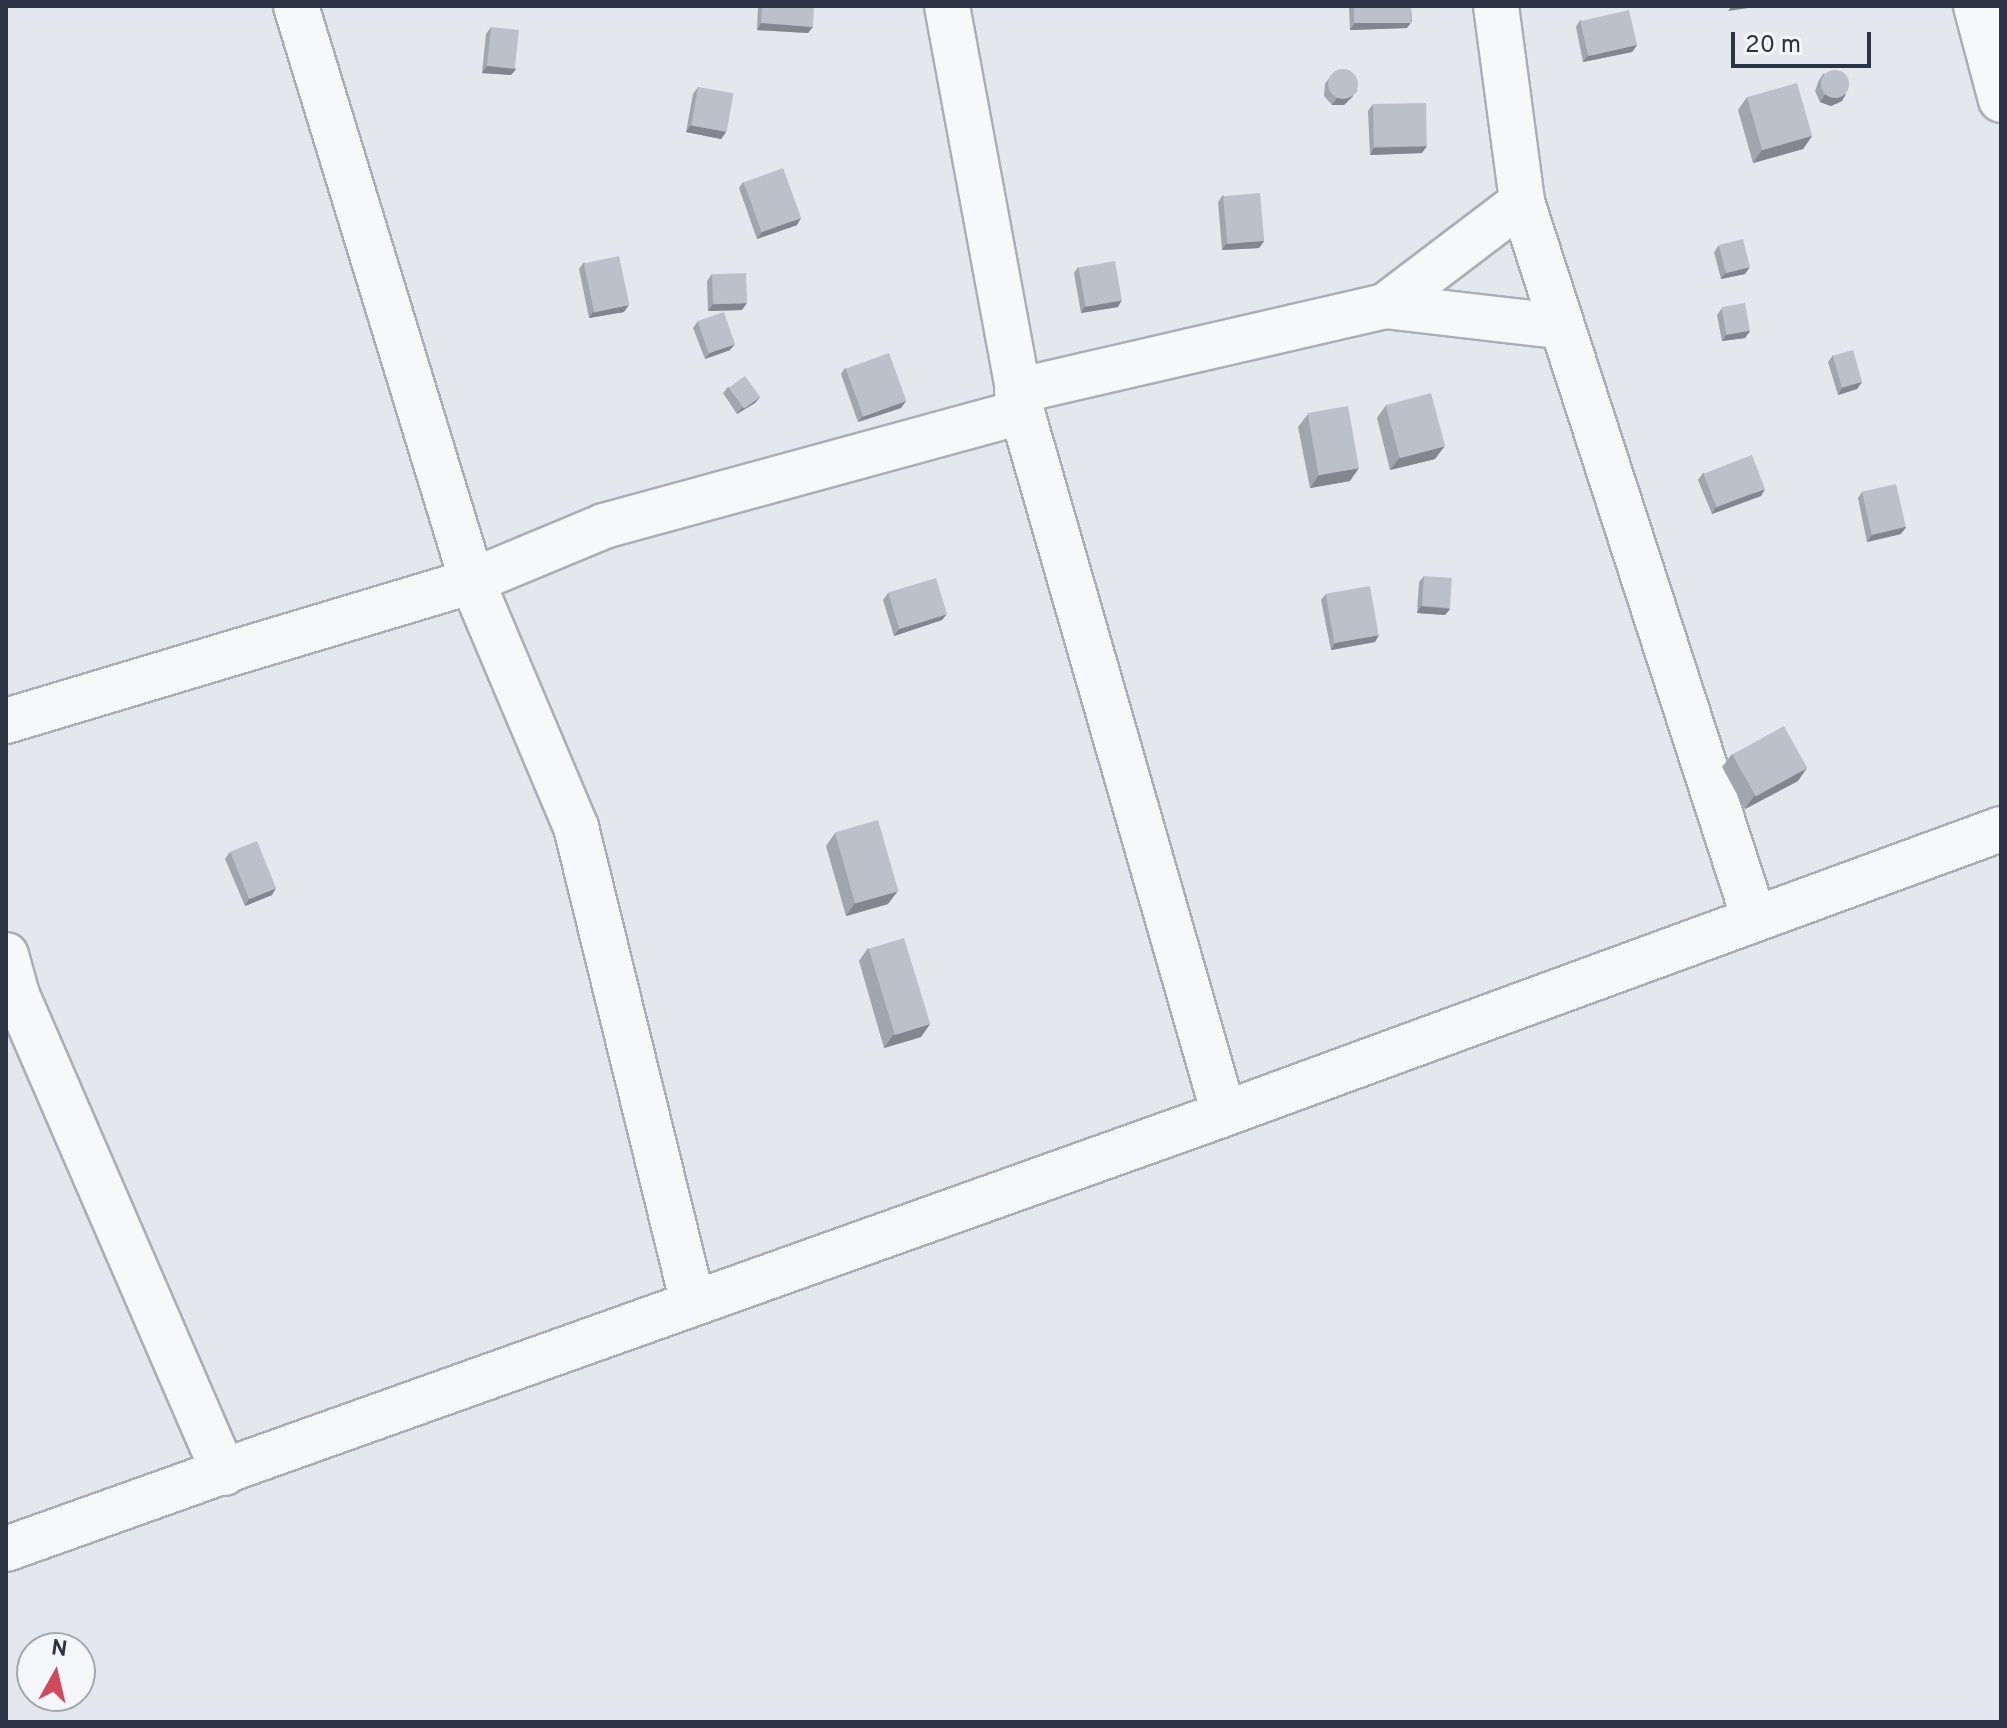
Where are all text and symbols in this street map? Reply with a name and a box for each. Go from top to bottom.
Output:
scale bar [1735,16,1875,66]
text: 20 m [1745,31,1801,61]
north arrow [16,1632,96,1712]
text: N [49,1635,69,1664]

